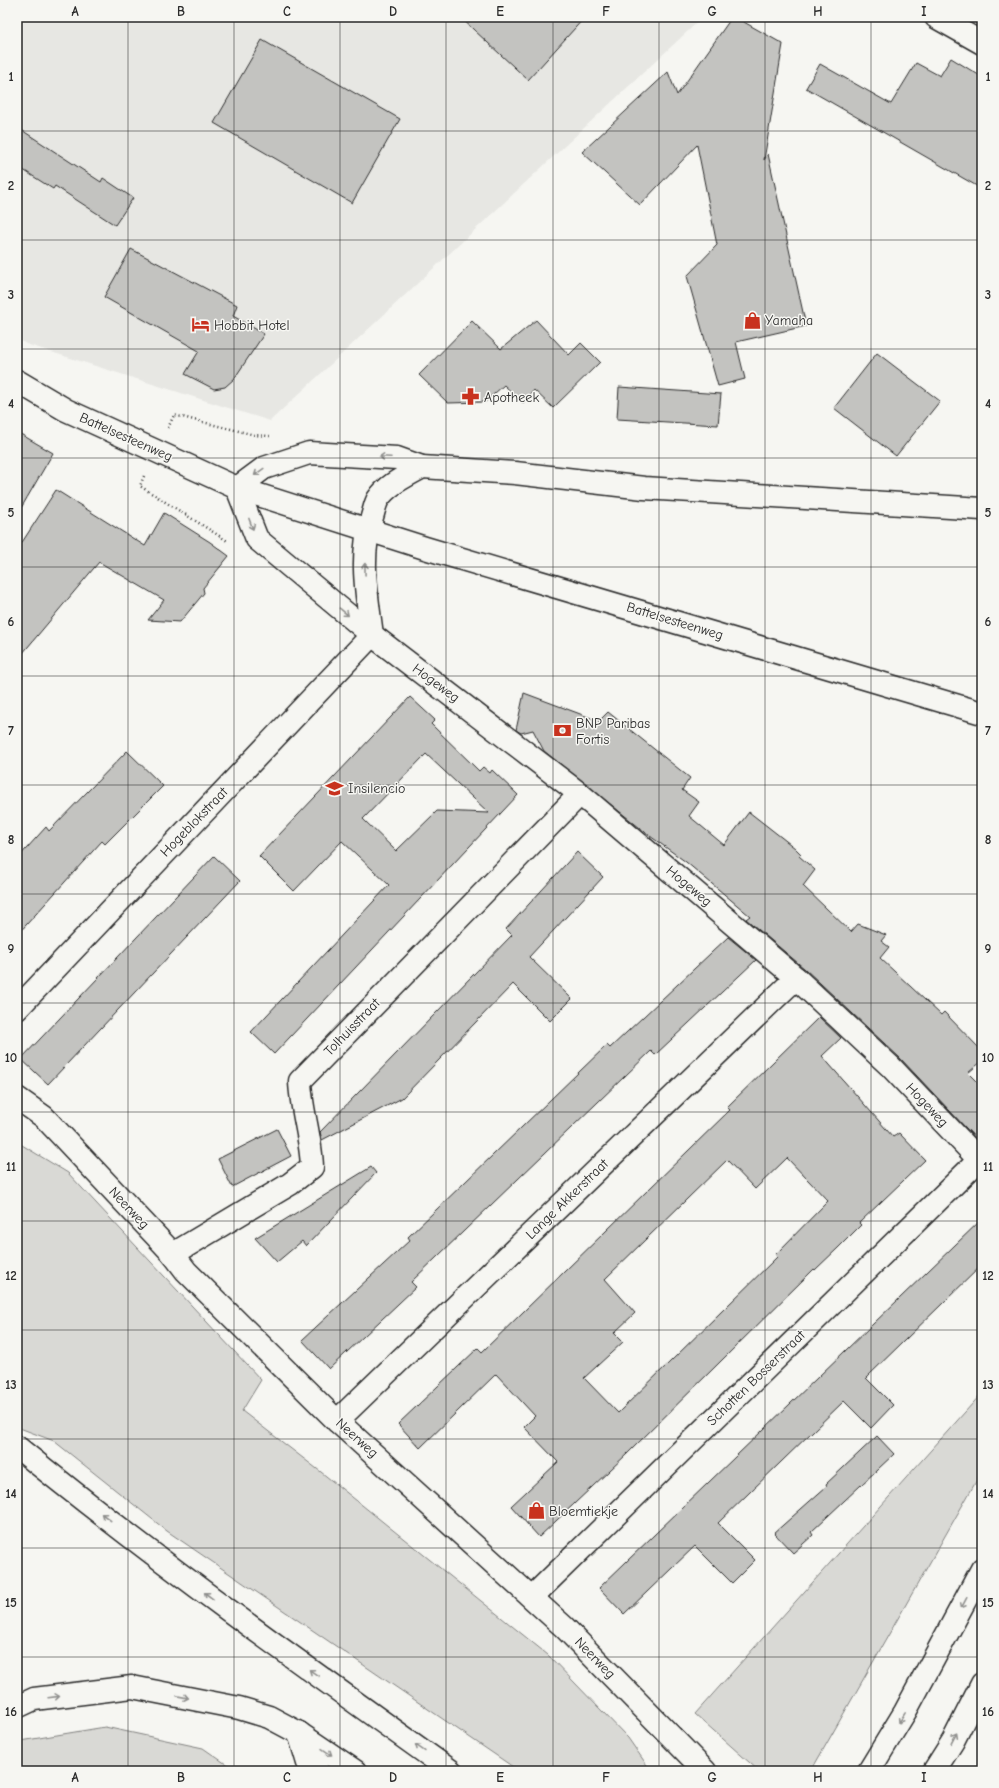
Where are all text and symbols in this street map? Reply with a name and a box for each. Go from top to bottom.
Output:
text: A [71,4,79,19]
text: B [177,4,185,19]
text: C [283,4,291,19]
text: D [389,4,397,19]
text: E [496,4,504,19]
text: F [602,4,610,19]
text: G [707,4,717,19]
text: H [813,4,823,19]
text: I [921,4,927,19]
text: 1 [8,69,14,84]
text: 1 [985,69,991,84]
text: 2 [8,178,14,193]
text: 2 [985,178,991,193]
text: 3 [8,287,14,302]
text: 3 [985,287,991,302]
shop icon: Yamaha [742,310,762,330]
place label: Yamaha [765,312,813,329]
hotel icon: Hobbit Hotel [191,315,211,335]
place label: Hobbit Hotel [214,317,289,334]
pharmacy icon: Apotheek [461,387,481,407]
place label: Apotheek [484,389,539,406]
text: 4 [8,396,14,411]
text: 4 [985,396,991,411]
street label: Battelsesteenweg [77,409,175,465]
one-way arrow [379,454,392,461]
one-way arrow [253,468,264,476]
text: 5 [8,505,15,520]
text: 5 [985,505,992,520]
one-way arrow [248,518,256,530]
one-way arrow [361,563,369,576]
street label: Battelsesteenweg [625,598,725,644]
one-way arrow [339,608,350,617]
text: 6 [8,614,15,629]
text: 6 [985,614,992,629]
street label: Hogeweg [409,660,463,706]
place label: BNP Paribas Fortis [576,715,650,748]
bank icon: BNP Paribas Fortis [553,721,573,741]
text: 7 [8,723,14,738]
text: 7 [985,723,991,738]
school or university icon: Insilencio [325,778,345,798]
place label: Insilencio [348,780,405,797]
street label: Hogeblokstraat [157,783,232,860]
text: 8 [8,832,14,847]
text: 8 [985,832,991,847]
street label: Hogeweg [663,862,715,910]
text: 9 [8,941,15,956]
text: 9 [985,941,992,956]
street label: Tolhuisstraat [320,994,384,1059]
text: 10 [5,1050,17,1065]
text: 10 [982,1050,994,1065]
street label: Hogeweg [902,1079,952,1131]
street label: Lange Akkerstraat [522,1155,613,1243]
text: 11 [6,1159,16,1174]
text: 11 [983,1159,993,1174]
street label: Neerweg [105,1183,153,1233]
text: 12 [5,1268,17,1283]
text: 12 [982,1268,994,1283]
street label: Schotten Bosserstraat [703,1326,809,1429]
text: 13 [5,1377,17,1392]
text: 13 [982,1377,994,1392]
street label: Neerweg [332,1415,382,1461]
text: 14 [5,1486,17,1501]
text: 14 [982,1486,994,1501]
shop icon: Bloemtiekje [526,1501,546,1521]
place label: Bloemtiekje [549,1503,618,1520]
one-way arrow [100,1513,111,1521]
one-way arrow [204,1592,215,1600]
text: 15 [5,1595,17,1610]
text: 15 [982,1595,994,1610]
one-way arrow [959,1597,967,1609]
street label: Neerweg [571,1634,619,1682]
one-way arrow [308,1669,319,1677]
one-way arrow [47,1693,60,1701]
one-way arrow [176,1693,189,1701]
text: 16 [5,1704,17,1719]
text: 16 [982,1704,994,1719]
one-way arrow [898,1712,906,1723]
one-way arrow [951,1732,958,1744]
one-way arrow [414,1744,425,1752]
one-way arrow [321,1748,332,1756]
text: A [71,1770,79,1785]
text: B [177,1770,185,1785]
text: C [283,1770,291,1785]
text: D [389,1770,397,1785]
text: E [496,1770,504,1785]
text: F [602,1770,610,1785]
text: G [707,1770,717,1785]
text: H [813,1770,823,1785]
text: I [921,1770,927,1785]

